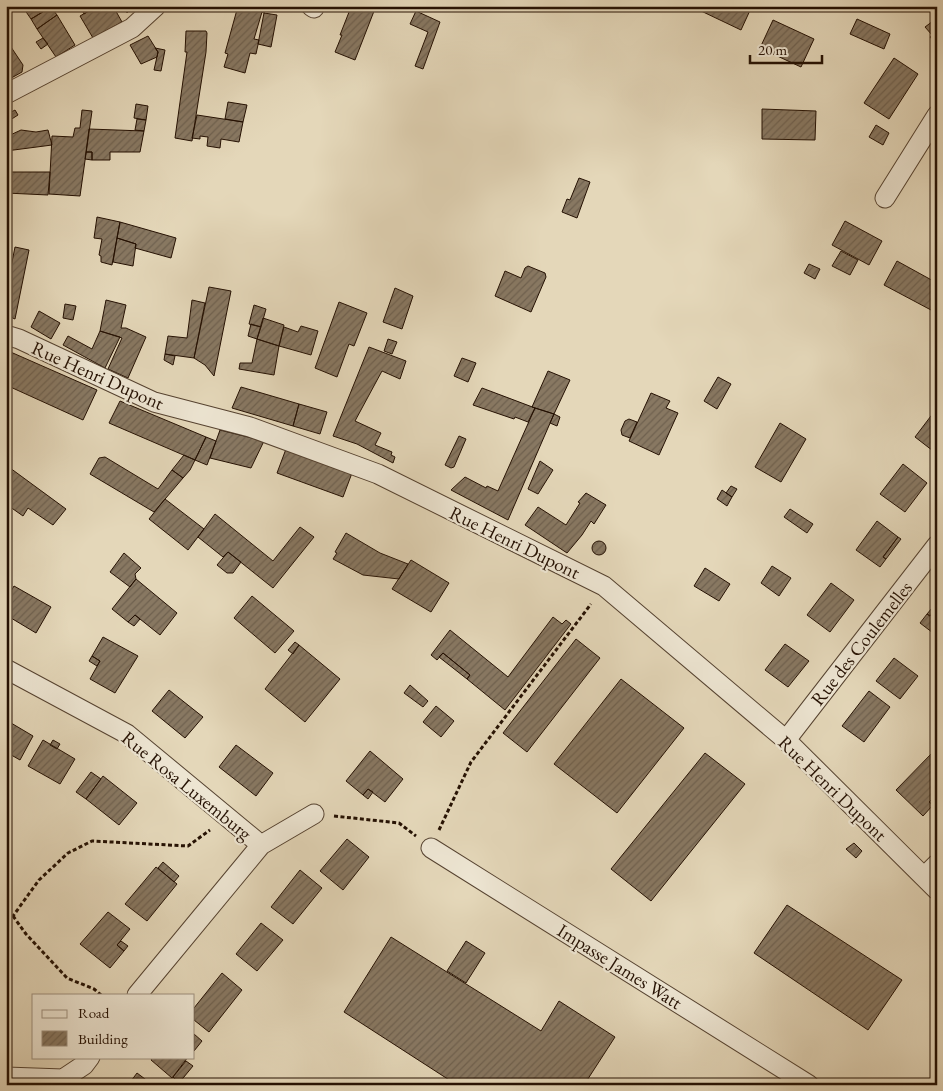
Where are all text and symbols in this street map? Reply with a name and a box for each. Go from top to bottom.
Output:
scale bar [750,32,823,64]
text: 20 m [758,40,787,59]
street label: Rue Henri Dupont [28,335,168,416]
street label: Rue Henri Dupont [445,500,584,585]
street label: Rue des Coulemelles [805,576,918,711]
street label: Rue Rosa Luxemburg [116,725,258,846]
street label: Rue Henri Dupont [773,730,892,847]
street label: Impasse James Watt [552,918,687,1015]
legend [32,994,195,1058]
text: Road [78,1003,110,1022]
text: Building [78,1029,128,1048]

